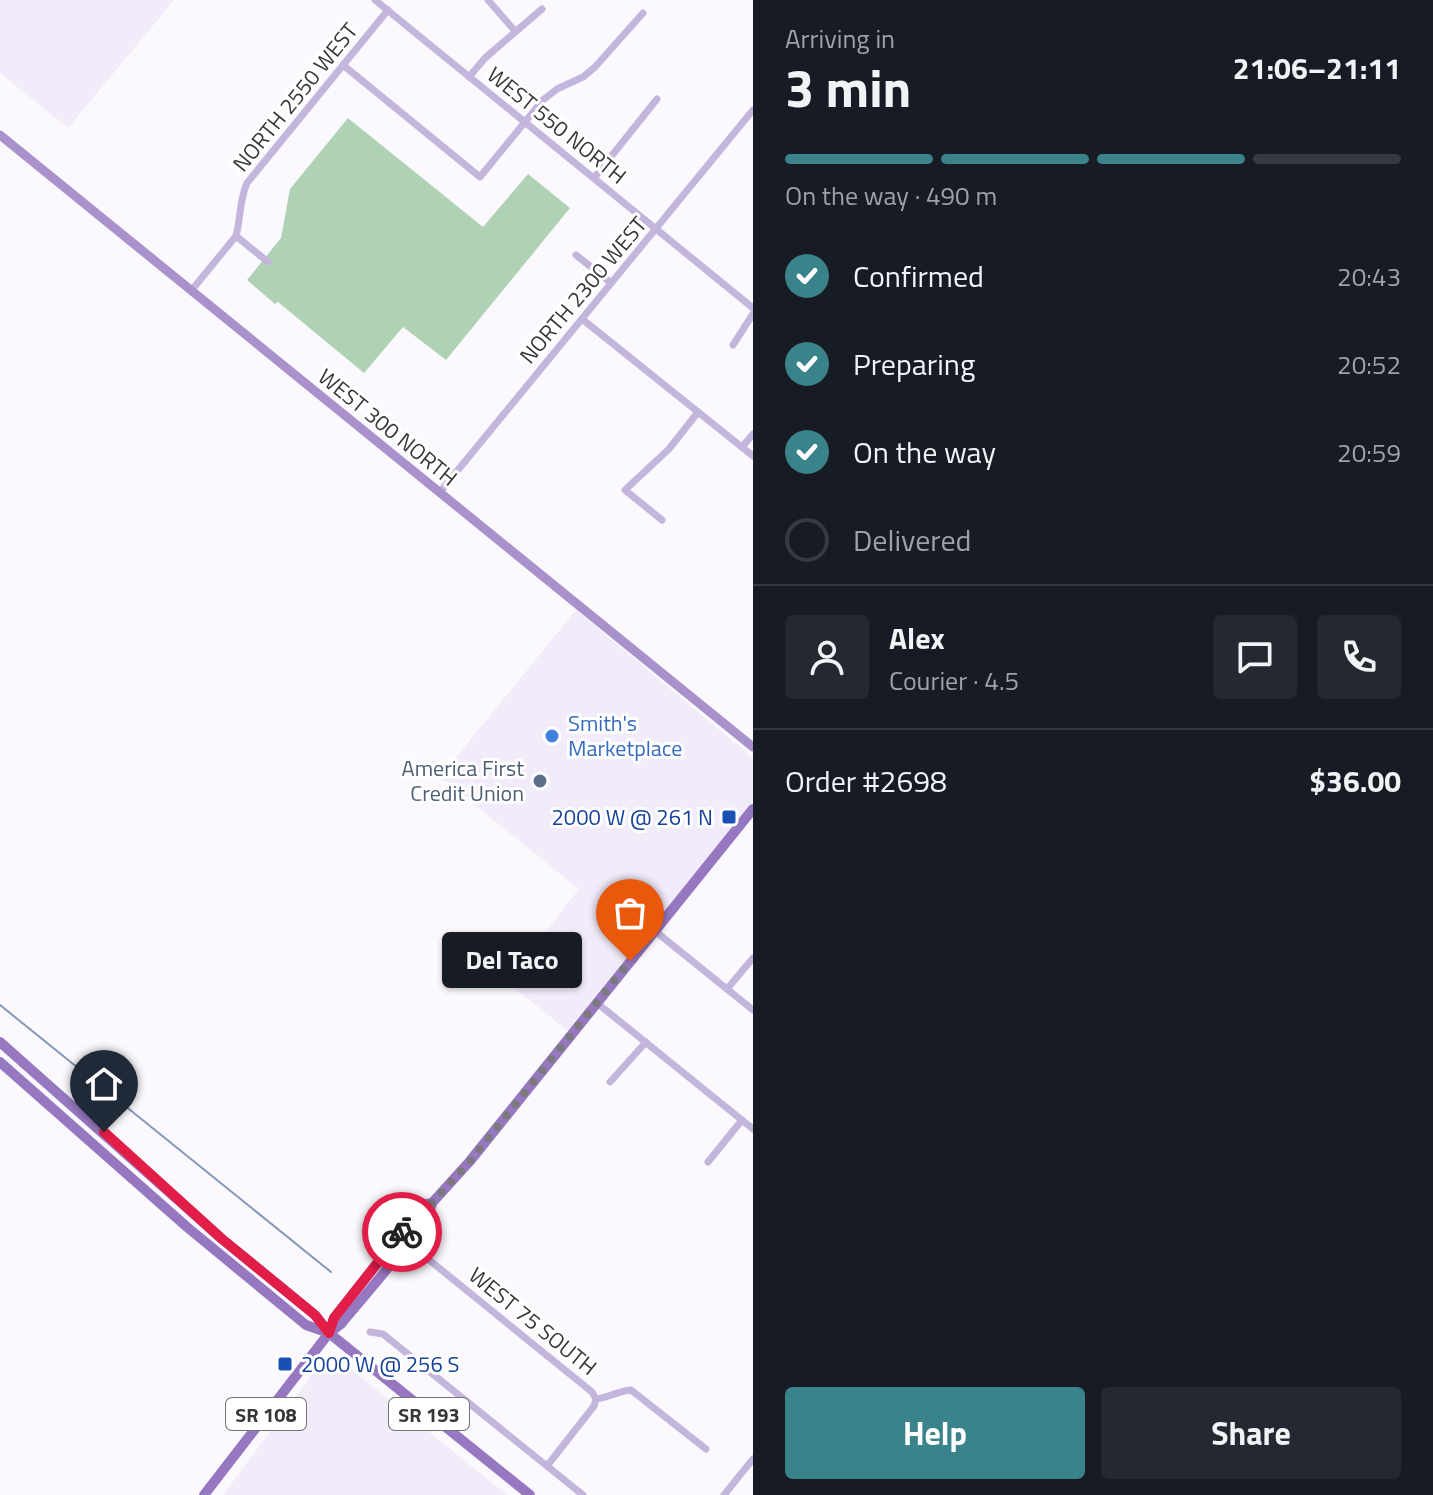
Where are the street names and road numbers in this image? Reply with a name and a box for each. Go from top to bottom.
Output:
street label: NORTH 2550 WEST [224,15,366,179]
street label: WEST 550 NORTH [480,58,634,192]
street label: NORTH 2300 WEST [511,209,655,371]
street label: WEST 300 NORTH [311,360,465,494]
street label: WEST 75 SOUTH [462,1259,604,1383]
road number: SR 108 [226,1398,306,1430]
road number: SR 193 [389,1398,469,1430]

